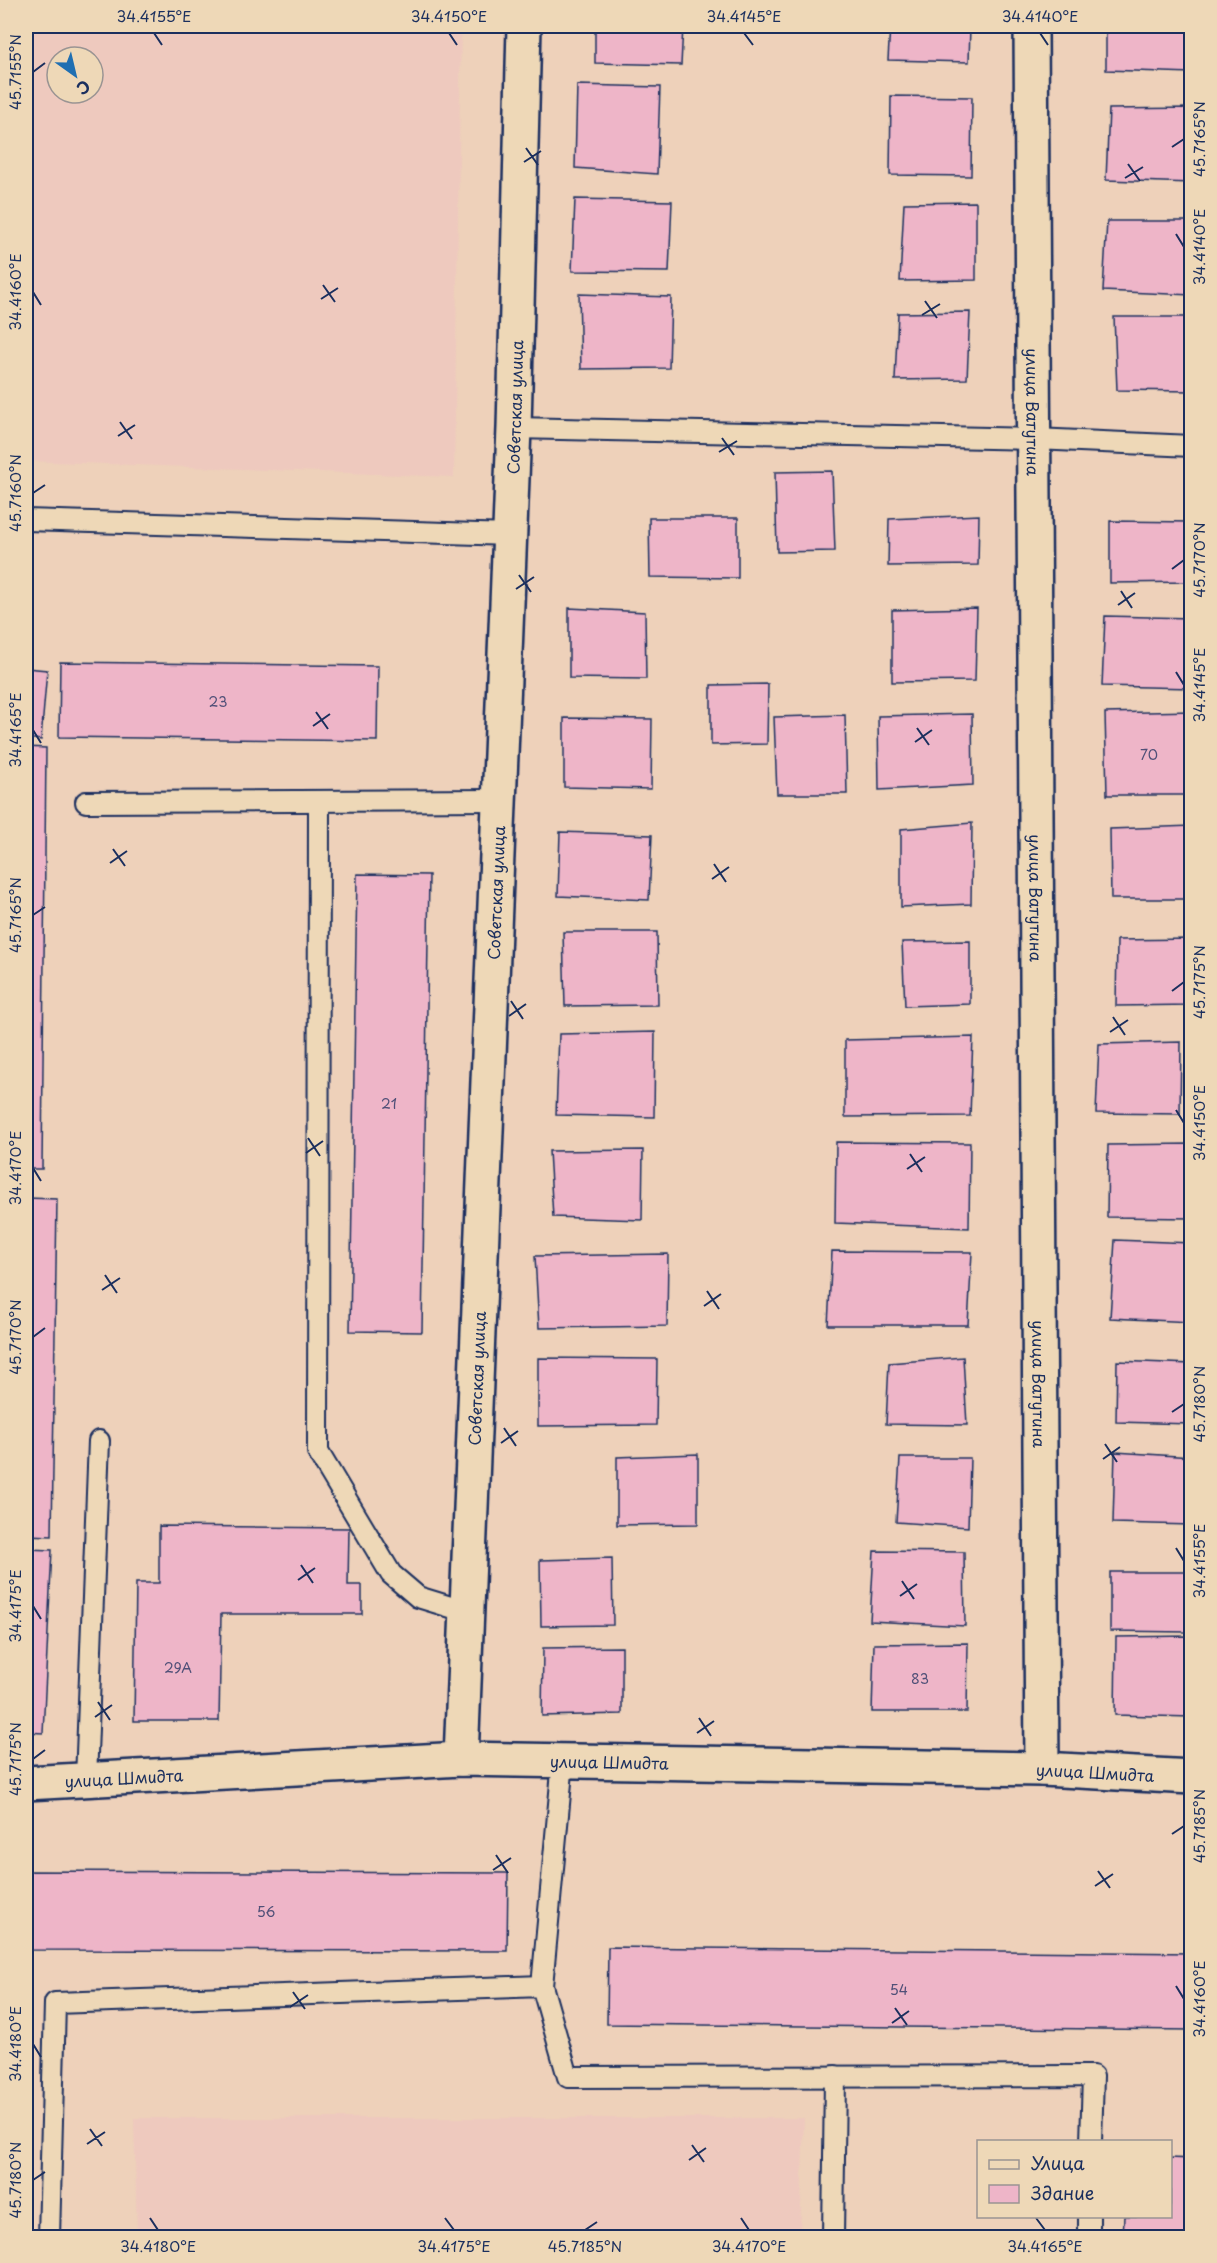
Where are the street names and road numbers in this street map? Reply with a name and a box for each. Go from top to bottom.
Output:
street label: Советская улица [500,340,528,475]
street label: улица Ватутина [1021,348,1046,476]
street label: Советская улица [481,825,510,960]
street label: улица Ватутина [1024,834,1049,962]
street label: Советская улица [461,1311,491,1446]
street label: улица Ватутина [1027,1320,1052,1448]
street label: улица Шмидта [550,1749,669,1775]
street label: улица Шмидта [1036,1757,1155,1787]
street label: улица Шмидта [64,1762,184,1793]

